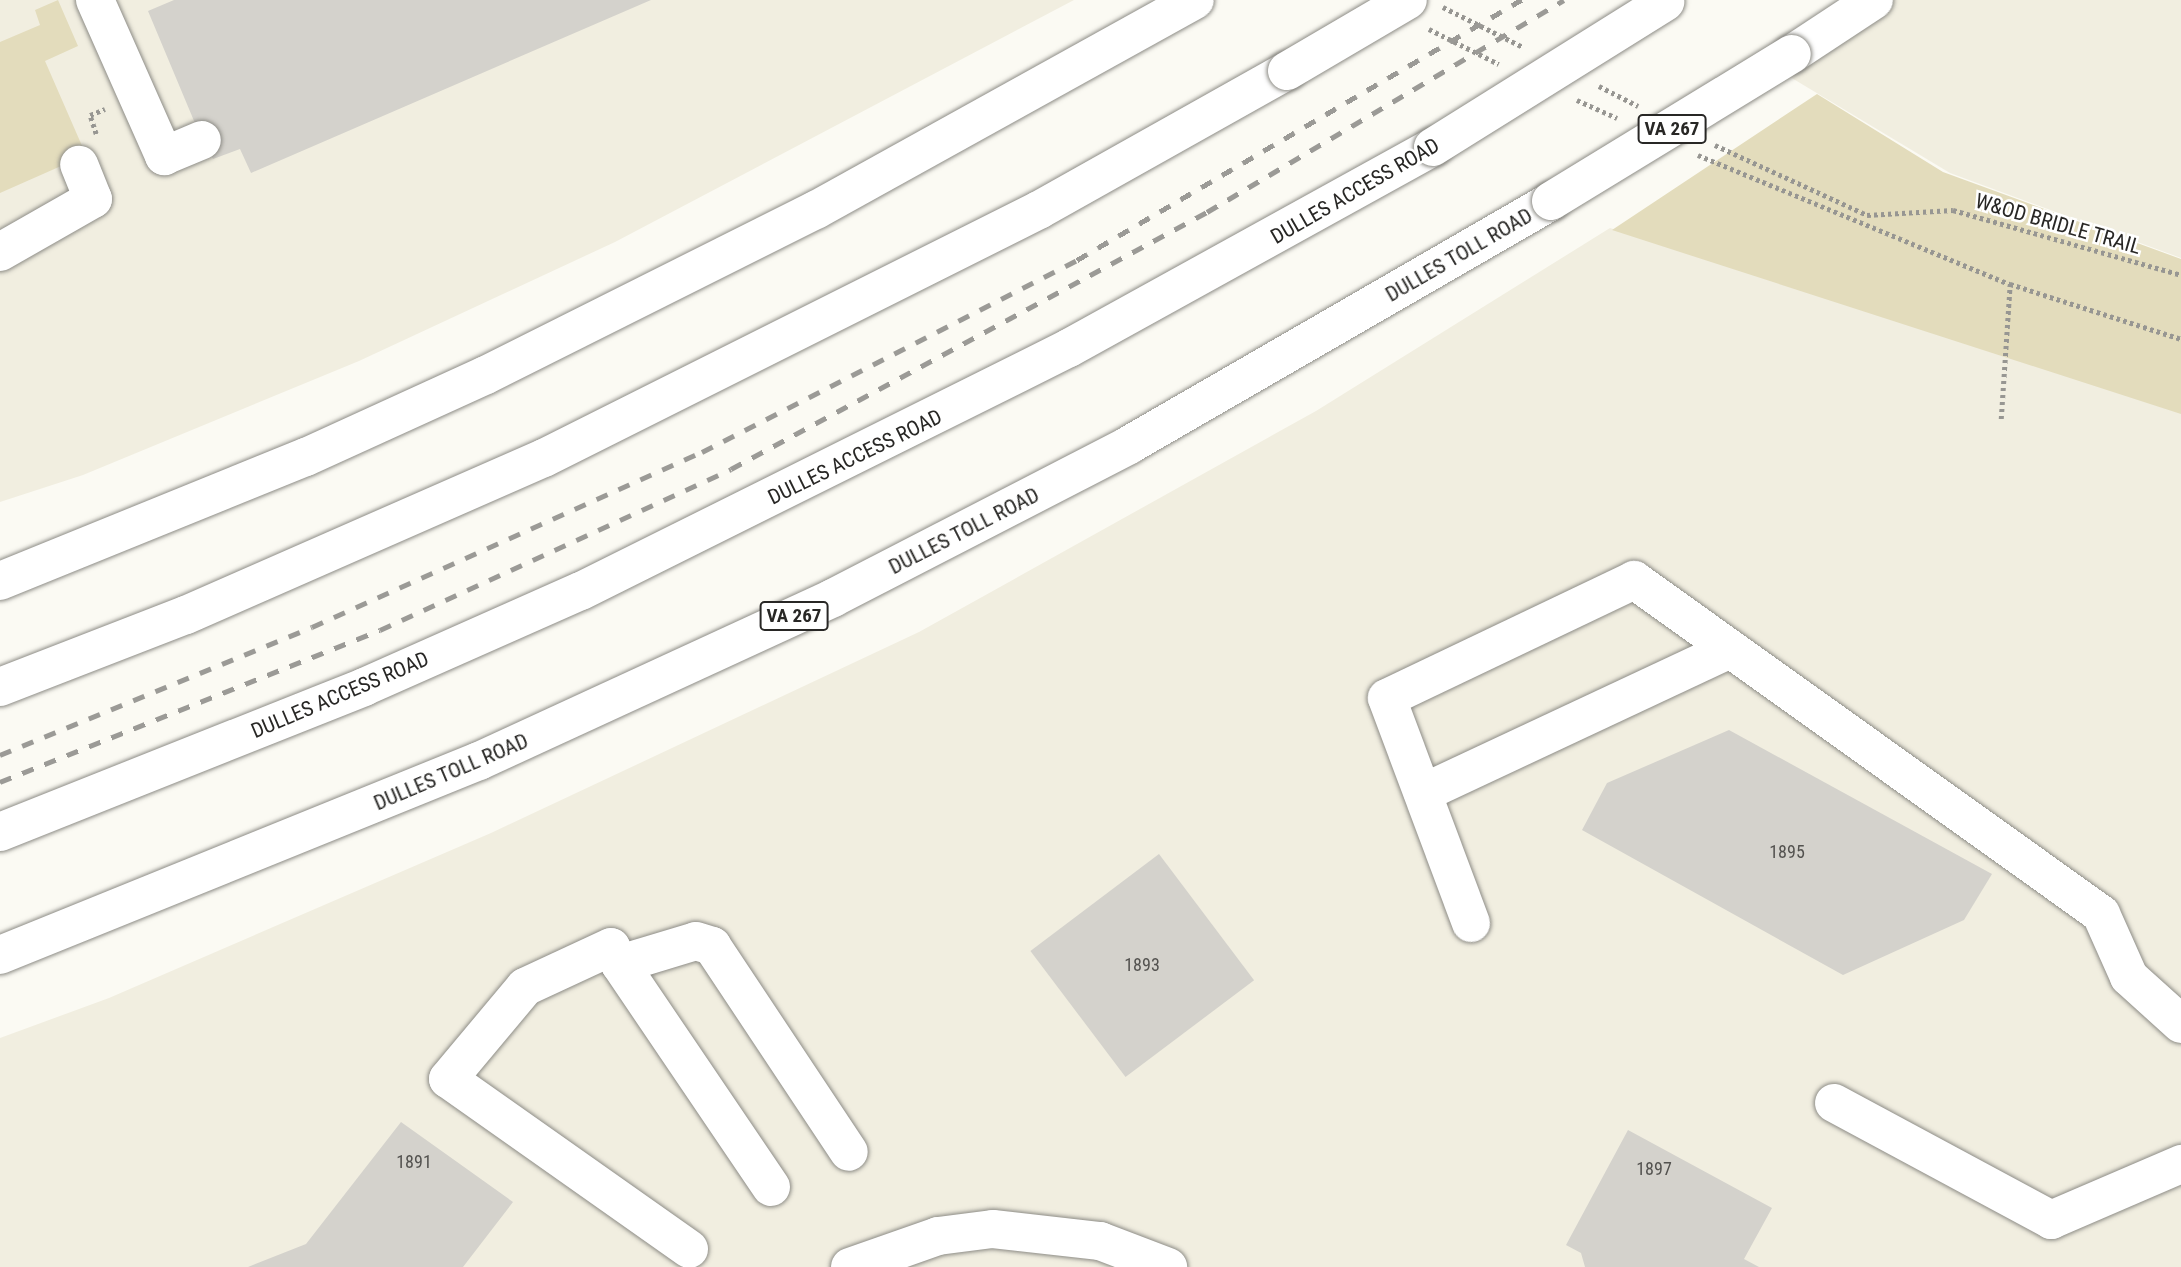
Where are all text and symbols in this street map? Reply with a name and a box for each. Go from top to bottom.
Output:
road number: VA 267 [1637,113,1707,144]
street label: DULLES ACCESS ROAD [1266,132,1444,250]
street label: W&OD BRIDLE TRAIL [1972,188,2144,260]
street label: DULLES TOLL ROAD [1381,203,1537,307]
street label: DULLES ACCESS ROAD [764,404,946,510]
street label: DULLES TOLL ROAD [884,482,1044,580]
road number: VA 267 [759,600,829,632]
street label: DULLES ACCESS ROAD [247,646,433,744]
street label: DULLES TOLL ROAD [370,728,532,816]
house number: 1895 [1769,841,1805,863]
house number: 1893 [1124,954,1160,976]
house number: 1891 [396,1151,432,1173]
house number: 1897 [1636,1158,1672,1180]

